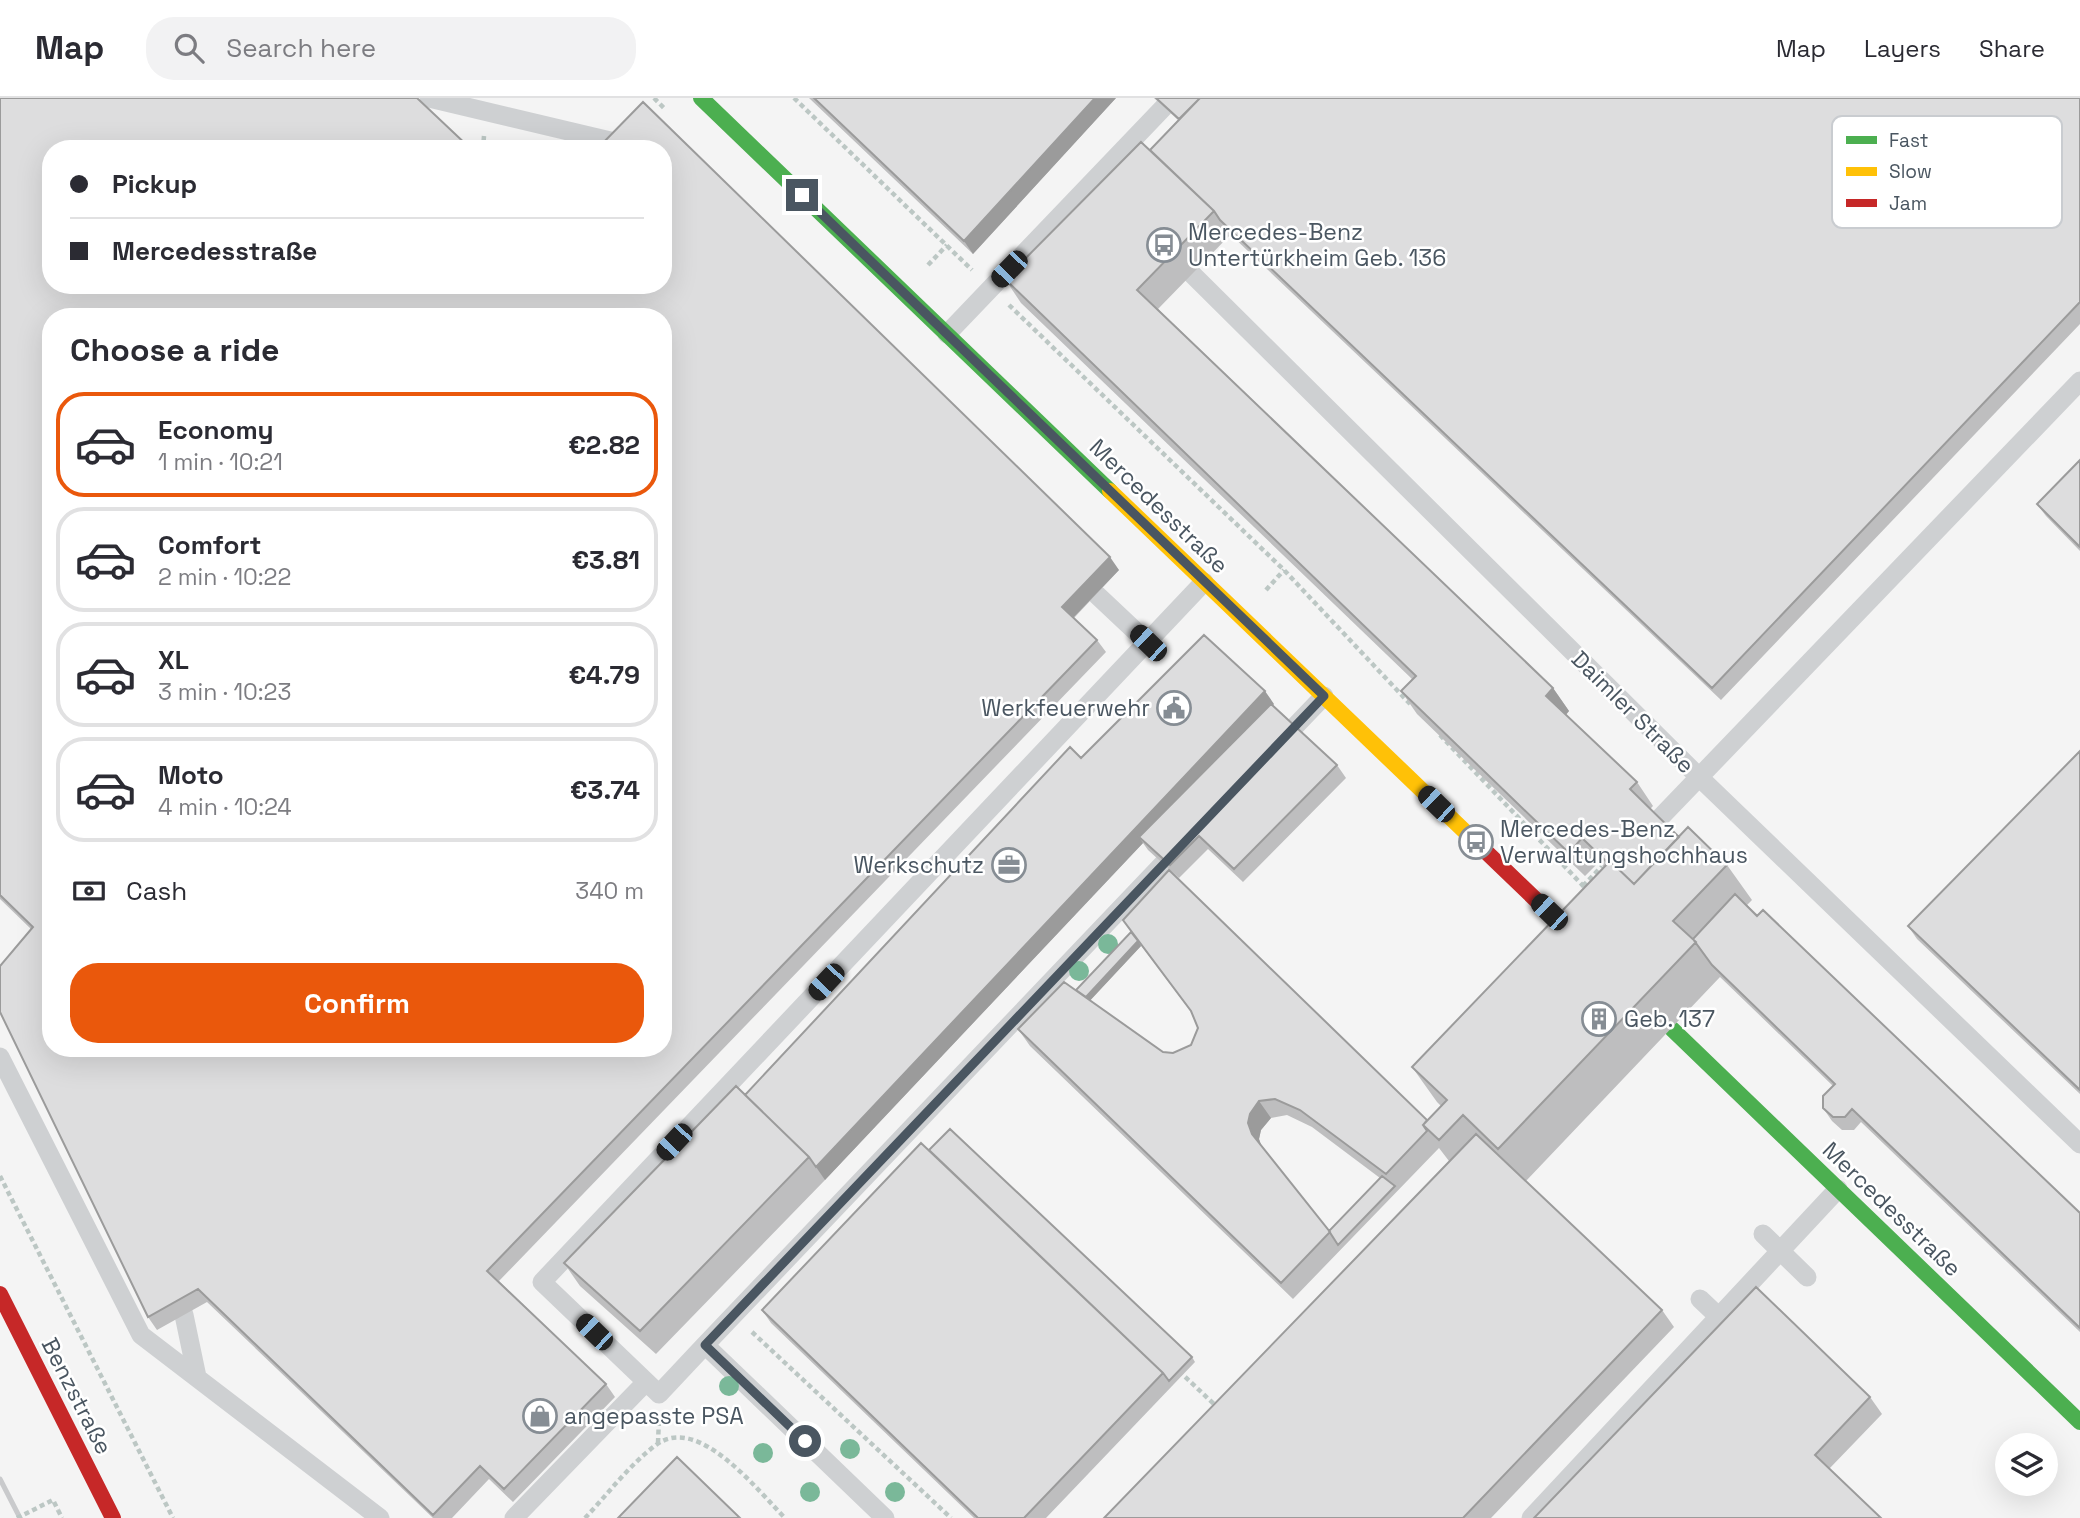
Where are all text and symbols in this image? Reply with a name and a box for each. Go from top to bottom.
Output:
search box [146,17,636,80]
text: Map [35,27,104,69]
icon: search [170,29,208,67]
text: Search here [226,31,376,65]
text: Map [1776,33,1826,64]
text: Layers [1864,33,1941,64]
text: Share [1979,33,2045,64]
legend [1832,116,2062,228]
text: Fast [1889,128,1929,153]
text: Slow [1889,159,1932,184]
text: Pickup [112,167,197,201]
route end [786,179,818,211]
text: Jam [1889,191,1927,216]
place label: Mercedes-Benz Untertürkheim Geb. 136 [1188,217,1446,273]
bus stop icon: Mercedes-Benz Untertürkheim Geb. 136 [1145,226,1183,264]
text: Mercedesstraße [112,234,317,268]
car [987,247,1032,291]
text: Choose a ride [70,330,280,370]
icon: car [74,413,137,476]
text: Economy [158,413,274,447]
text: €2.82 [568,428,640,462]
street label: Mercedesstraße [1083,432,1235,580]
text: 1 min · 10:21 [158,447,283,477]
icon: car [74,528,137,591]
text: Comfort [158,528,261,562]
text: €3.81 [571,543,640,577]
text: 2 min · 10:22 [158,562,291,592]
car [1126,621,1171,665]
icon: car [74,643,137,706]
text: XL [158,643,189,677]
street label: Daimler Straße [1565,644,1701,780]
text: €4.79 [568,658,640,692]
text: 3 min · 10:23 [158,677,291,707]
public building icon: Werkfeuerwehr [1155,689,1193,727]
place label: Werkfeuerwehr [981,693,1150,723]
icon: car [74,758,137,821]
text: Moto [158,758,224,792]
text: €3.74 [570,773,640,807]
car [1414,782,1459,826]
text: 4 min · 10:24 [158,792,292,822]
place label: Mercedes-Benz Verwaltungshochhaus [1500,814,1748,870]
bus stop icon: Mercedes-Benz Verwaltungshochhaus [1457,823,1495,861]
office icon: Werkschutz [990,846,1028,884]
place label: Werkschutz [853,850,984,880]
icon: cash [70,872,108,910]
text: Cash [126,874,187,908]
text: 340 m [575,876,644,906]
car [1527,890,1572,934]
car [804,959,849,1005]
button: Confirm [70,963,644,1043]
building icon: Geb. 137 [1580,1000,1618,1038]
place label: Geb. 137 [1624,1004,1715,1034]
car [652,1119,697,1165]
street label: Mercedesstraße [1816,1135,1968,1283]
car [572,1310,617,1354]
street label: Benzstraße [35,1333,119,1459]
shop icon: angepasste PSA [521,1397,559,1435]
place label: angepasste PSA [564,1401,744,1431]
route start [789,1425,821,1457]
map controls [1995,1433,2058,1496]
button: layers [1995,1433,2058,1496]

